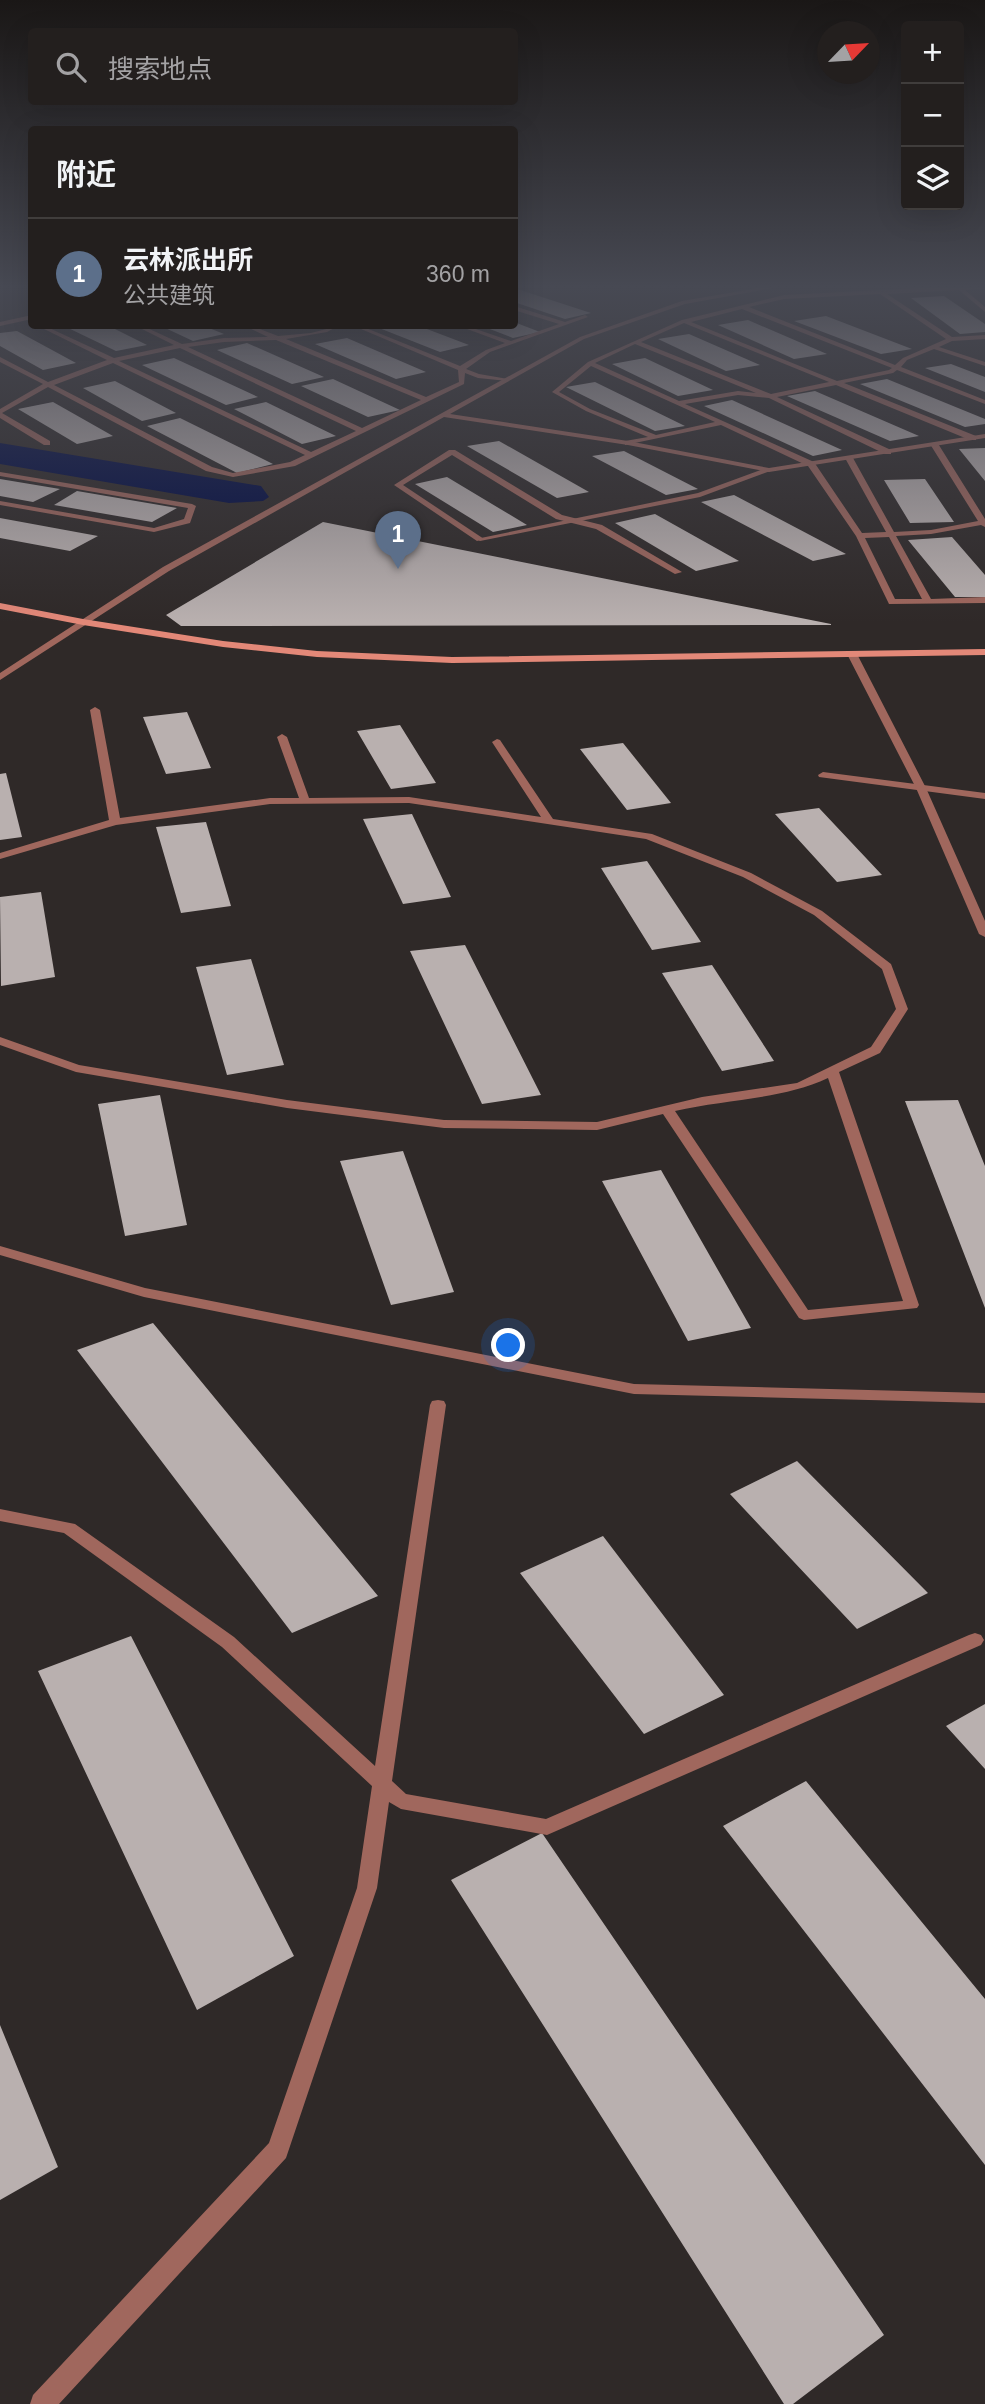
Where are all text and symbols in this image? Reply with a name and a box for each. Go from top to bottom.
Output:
north arrow [817,21,880,84]
map controls [901,21,964,210]
button: + [901,21,964,84]
search box [28,28,518,105]
icon: search [52,48,90,86]
text: 搜索地点 [108,54,212,84]
button: − [901,84,964,147]
button: layers [901,147,964,210]
text: 附近 [56,158,116,191]
text: 云林派出所 [123,245,253,275]
text: 1 [73,261,85,287]
text: 360 m [426,261,490,287]
text: 公共建筑 [123,282,215,308]
pin: 1 [375,511,421,569]
your location [491,1328,525,1362]

